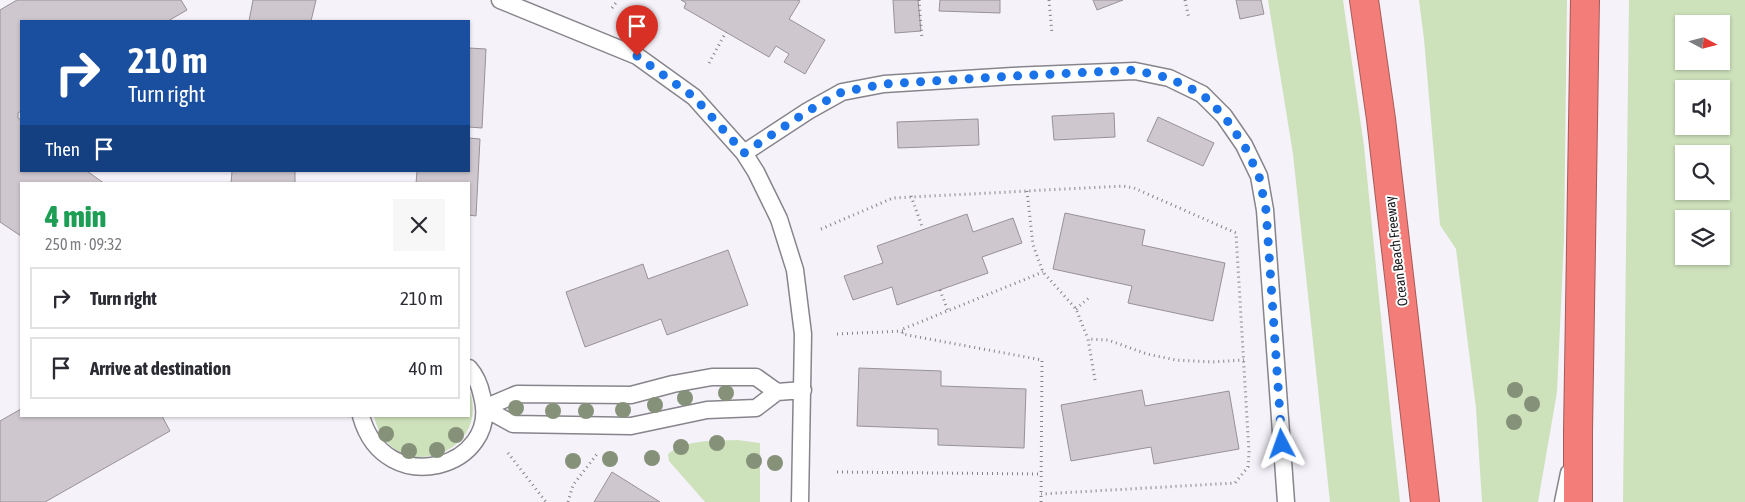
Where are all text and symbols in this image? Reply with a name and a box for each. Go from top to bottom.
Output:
pin [616,5,658,56]
icon: arrive [623,12,651,40]
north arrow [1675,15,1730,70]
map controls [1675,15,1730,265]
icon: right [45,40,110,105]
text: 210 m [128,40,207,80]
button: sound [1675,80,1730,135]
text: Turn right [128,81,205,107]
icon: arrive [90,135,118,163]
text: Then [45,138,80,160]
button: search [1675,145,1730,200]
street label: Ocean Beach Freeway [1381,195,1411,307]
text: 4 min [45,199,106,233]
button: close [393,199,445,251]
button: layers [1675,210,1730,265]
text: 250 m · 09:32 [45,235,122,253]
icon: right [47,284,75,312]
text: Turn right [90,287,157,309]
text: 210 m [400,287,443,309]
icon: arrive [47,354,75,382]
text: Arrive at destination [90,357,231,379]
text: 40 m [409,357,443,379]
position arrow [1255,417,1307,469]

